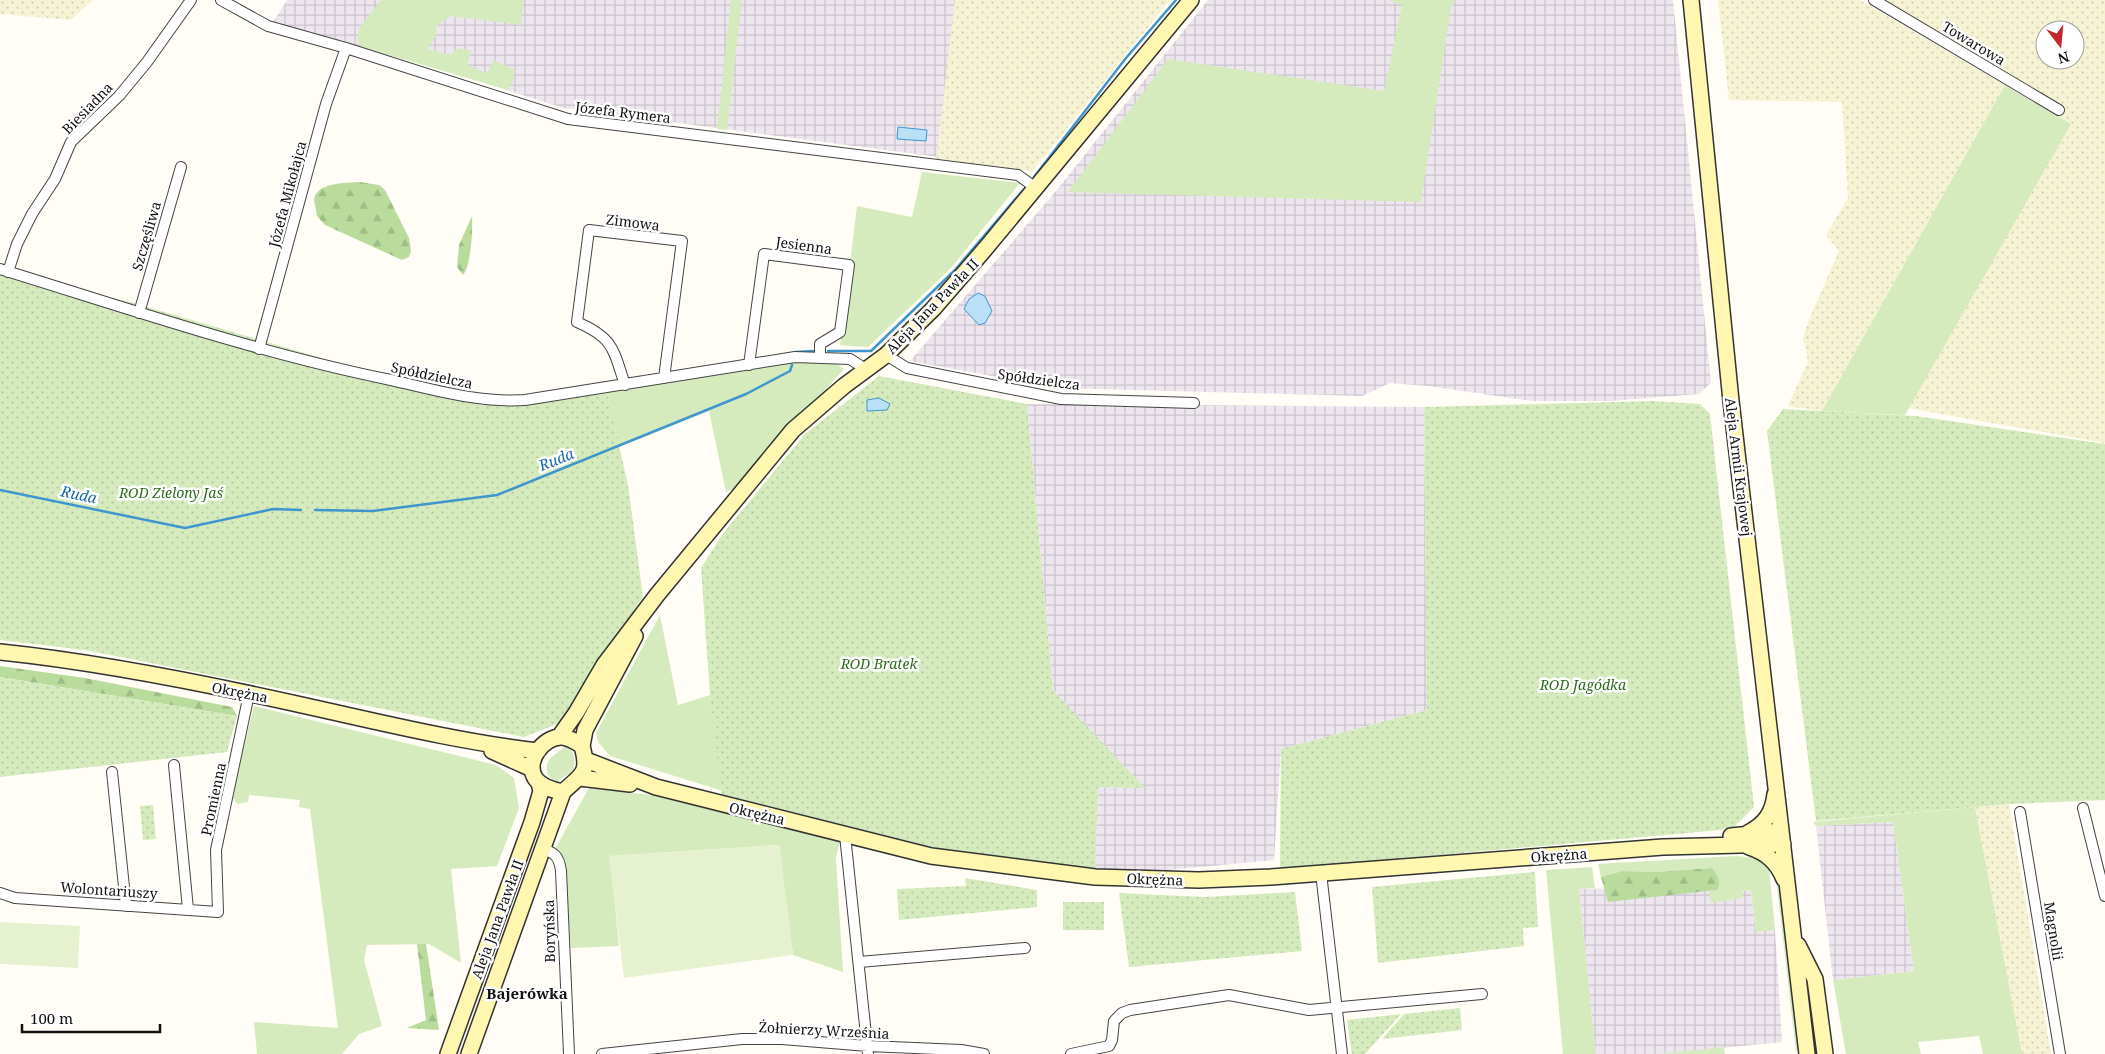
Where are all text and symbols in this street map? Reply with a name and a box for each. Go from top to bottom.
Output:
street label: Towarowa [1939,17,2009,69]
north arrow [2035,20,2085,70]
text: N [2056,47,2072,69]
street label: Biesiadna [57,78,117,138]
street label: Józefa Rymera [573,97,672,127]
street label: Józefa Mikołajca [263,139,310,250]
street label: Szczęśliwa [127,199,165,273]
street label: Zimowa [605,209,661,235]
street label: Jesienna [774,232,834,258]
street label: Aleja Jana Pawła II [882,254,982,358]
street label: Spółdzielcza [390,357,475,393]
street label: Spółdzielcza [997,364,1081,394]
street label: Aleja Armii Krajowej [1721,396,1757,538]
water label: Ruda [534,443,577,475]
water label: Ruda [58,480,99,508]
park label: ROD Zielony Jaś [118,483,223,502]
park label: ROD Bratek [840,654,918,673]
park label: ROD Jagódka [1539,675,1627,694]
street label: Okrężna [210,677,270,707]
street label: Promienna [196,761,230,837]
street label: Okrężna [727,797,787,829]
street label: Okrężna [1530,844,1588,866]
street label: Aleja Jana Pawła II [467,857,527,981]
street label: Okrężna [1126,869,1184,889]
street label: Wolontariuszy [60,877,158,903]
street label: Boryńska [539,899,559,963]
street label: Magnolii [2040,900,2068,962]
district label: Bajerówka [486,983,568,1003]
scale bar [22,1002,160,1034]
text: 100 m [30,1008,73,1028]
street label: Żołnierzy Września [758,1017,890,1043]

